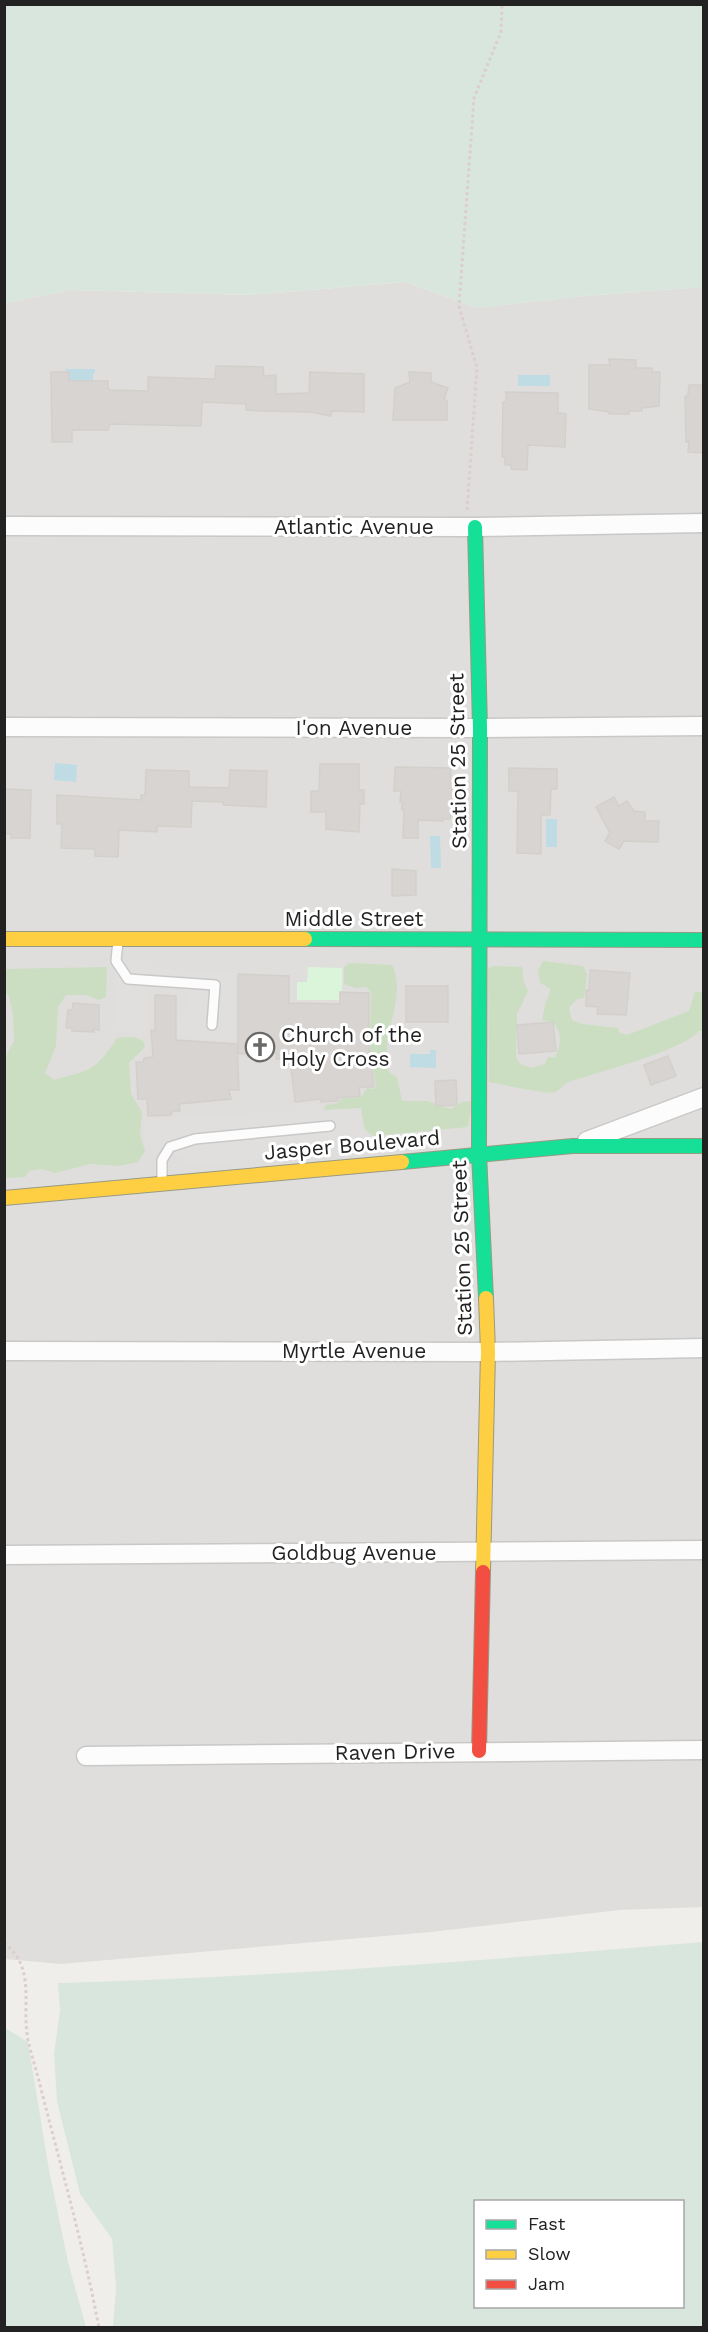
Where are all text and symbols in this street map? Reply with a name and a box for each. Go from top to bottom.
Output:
street label: Atlantic Avenue [274,514,434,539]
street label: Station 25 Street [443,673,472,849]
street label: I'on Avenue [296,715,412,740]
street label: Middle Street [285,906,424,931]
place label: Church of the Holy Cross [281,1022,422,1071]
church icon: Church of the Holy Cross [244,1031,276,1063]
street label: Jasper Boulevard [263,1124,441,1165]
street label: Station 25 Street [446,1160,477,1336]
street label: Myrtle Avenue [282,1338,426,1363]
street label: Goldbug Avenue [271,1540,437,1565]
street label: Raven Drive [334,1738,456,1765]
legend [474,2200,684,2308]
text: Fast [528,2213,566,2234]
text: Slow [528,2243,571,2264]
text: Jam [528,2273,565,2294]

